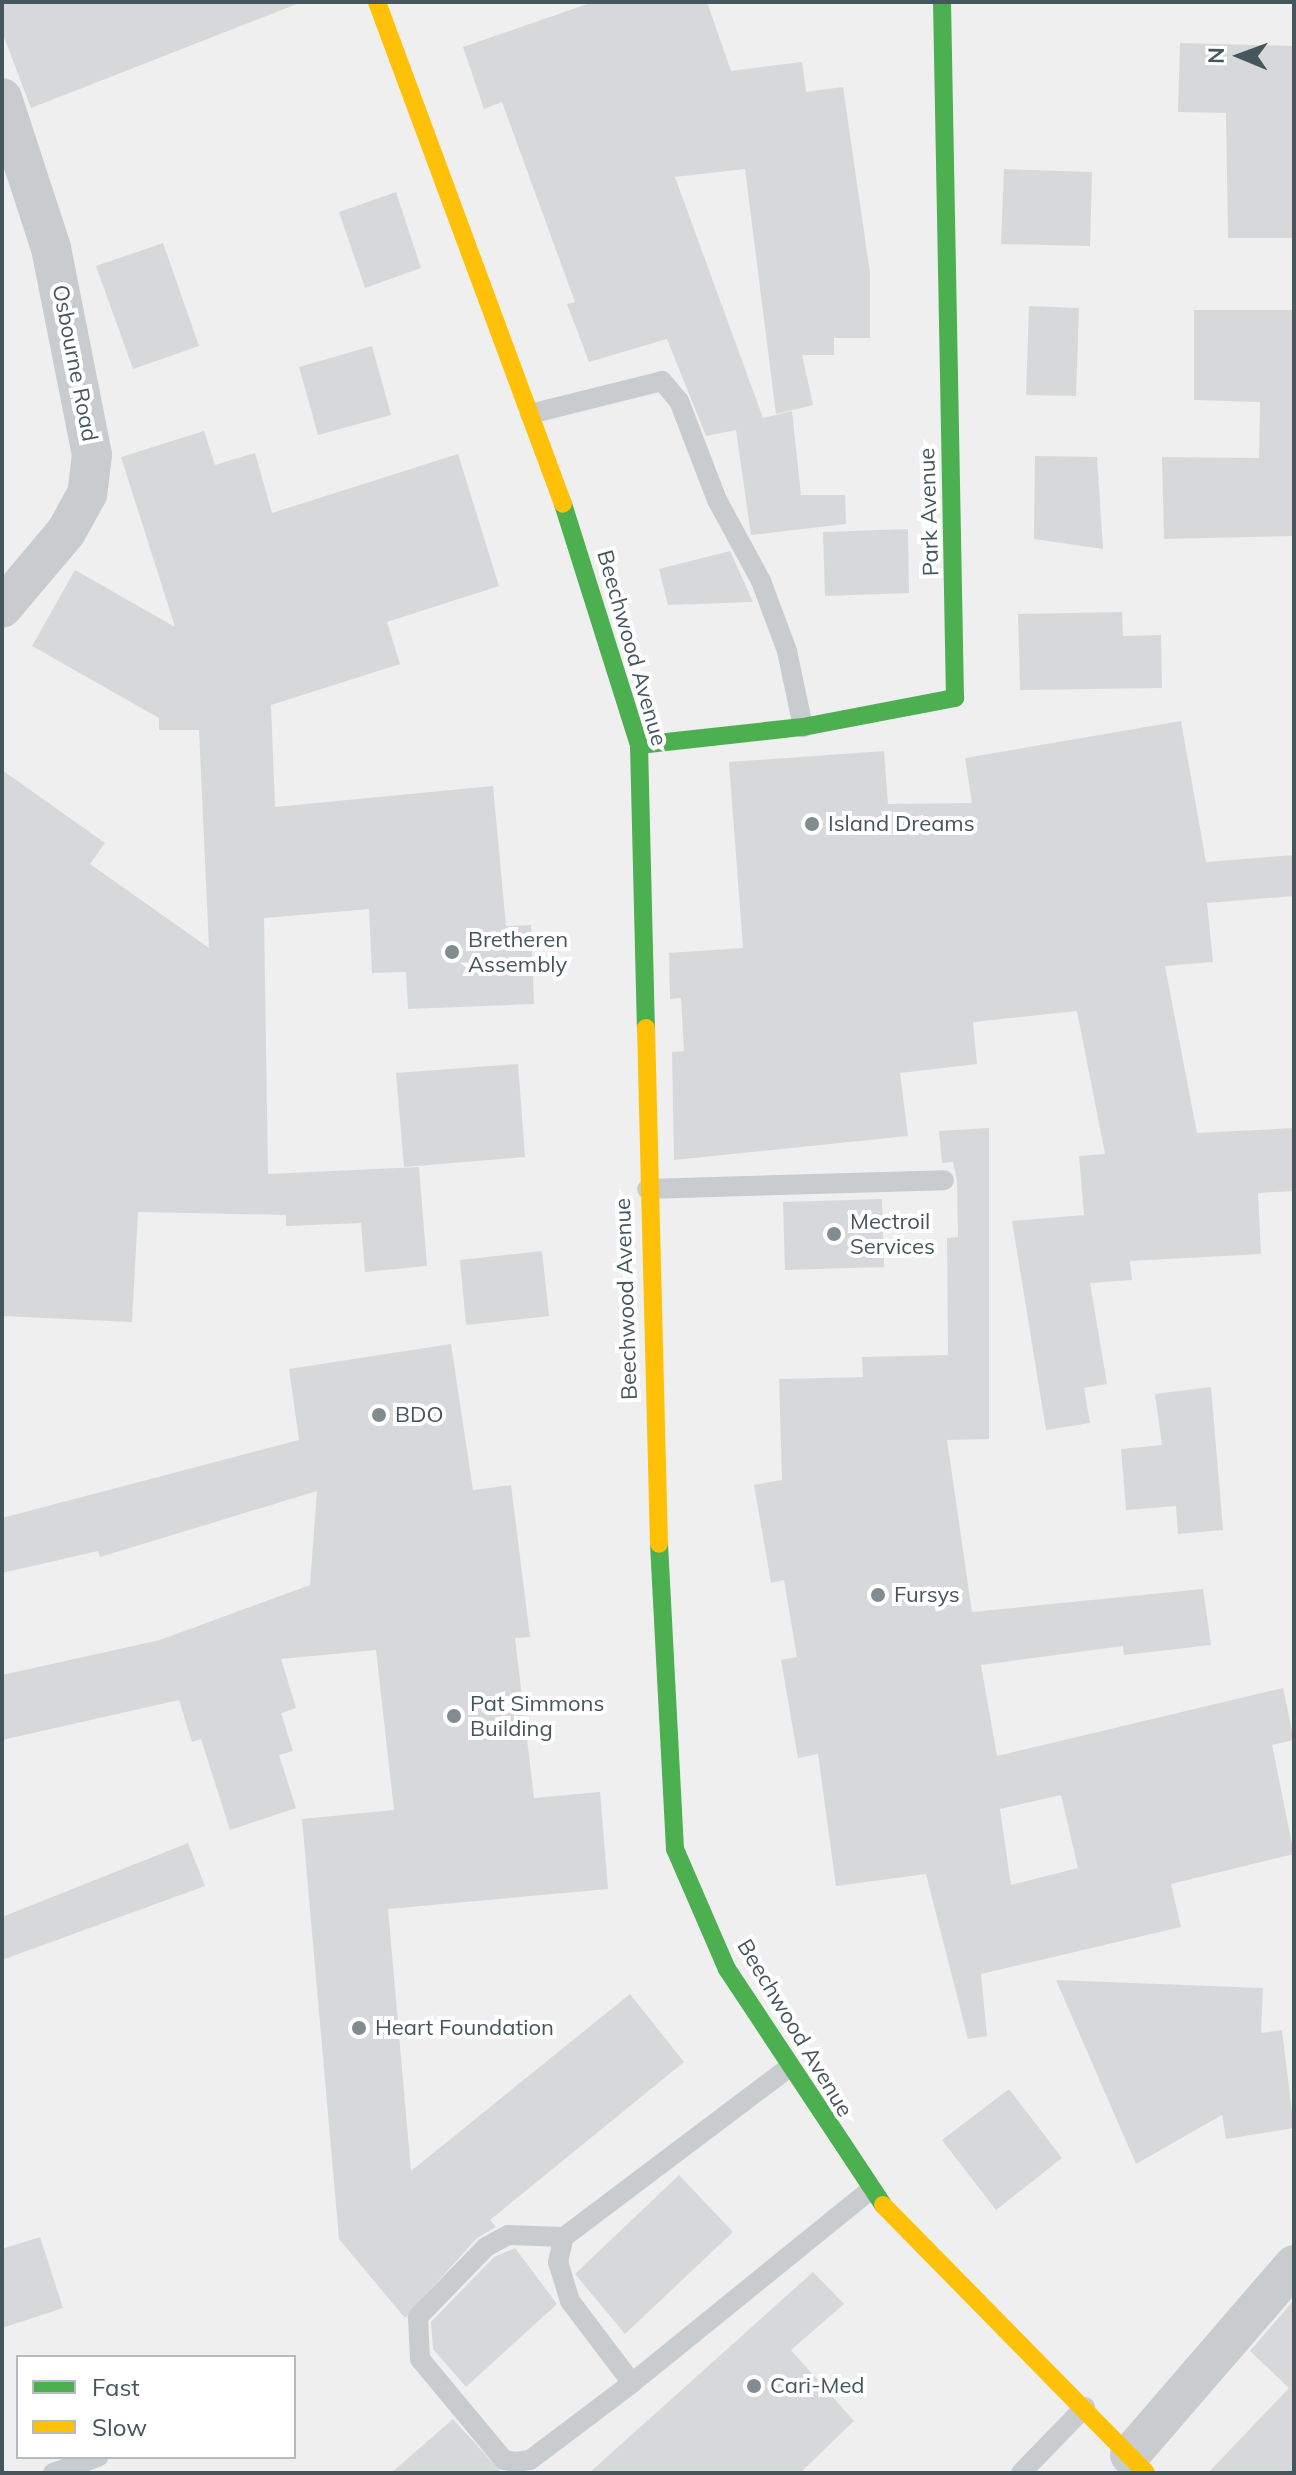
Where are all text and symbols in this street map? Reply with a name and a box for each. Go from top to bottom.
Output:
north arrow [1200,16,1280,96]
text: N [1202,47,1230,64]
street label: Osbourne Road [47,283,103,443]
street label: Park Avenue [914,447,944,577]
street label: Beechwood Avenue [591,547,673,749]
place label: Island Dreams [828,811,975,837]
marker: Island Dreams [803,815,821,833]
place label: Bretheren Assembly [468,926,568,978]
marker: Bretheren Assembly [443,943,461,961]
street label: Beechwood Avenue [609,1197,643,1401]
place label: Mectroil Services [850,1208,935,1260]
marker: Mectroil Services [825,1225,843,1243]
place label: BDO [395,1402,443,1428]
marker: BDO [370,1406,388,1424]
place label: Fursys [894,1582,960,1608]
marker: Fursys [869,1586,887,1604]
place label: Pat Simmons Building [470,1690,604,1742]
marker: Pat Simmons Building [445,1707,463,1725]
street label: Beechwood Avenue [732,1935,858,2121]
place label: Heart Foundation [375,2015,554,2041]
marker: Heart Foundation [350,2019,368,2037]
legend [16,2355,296,2459]
text: Fast [92,2372,140,2402]
place label: Cari-Med [770,2373,865,2399]
marker: Cari-Med [745,2377,763,2395]
text: Slow [92,2412,147,2442]

